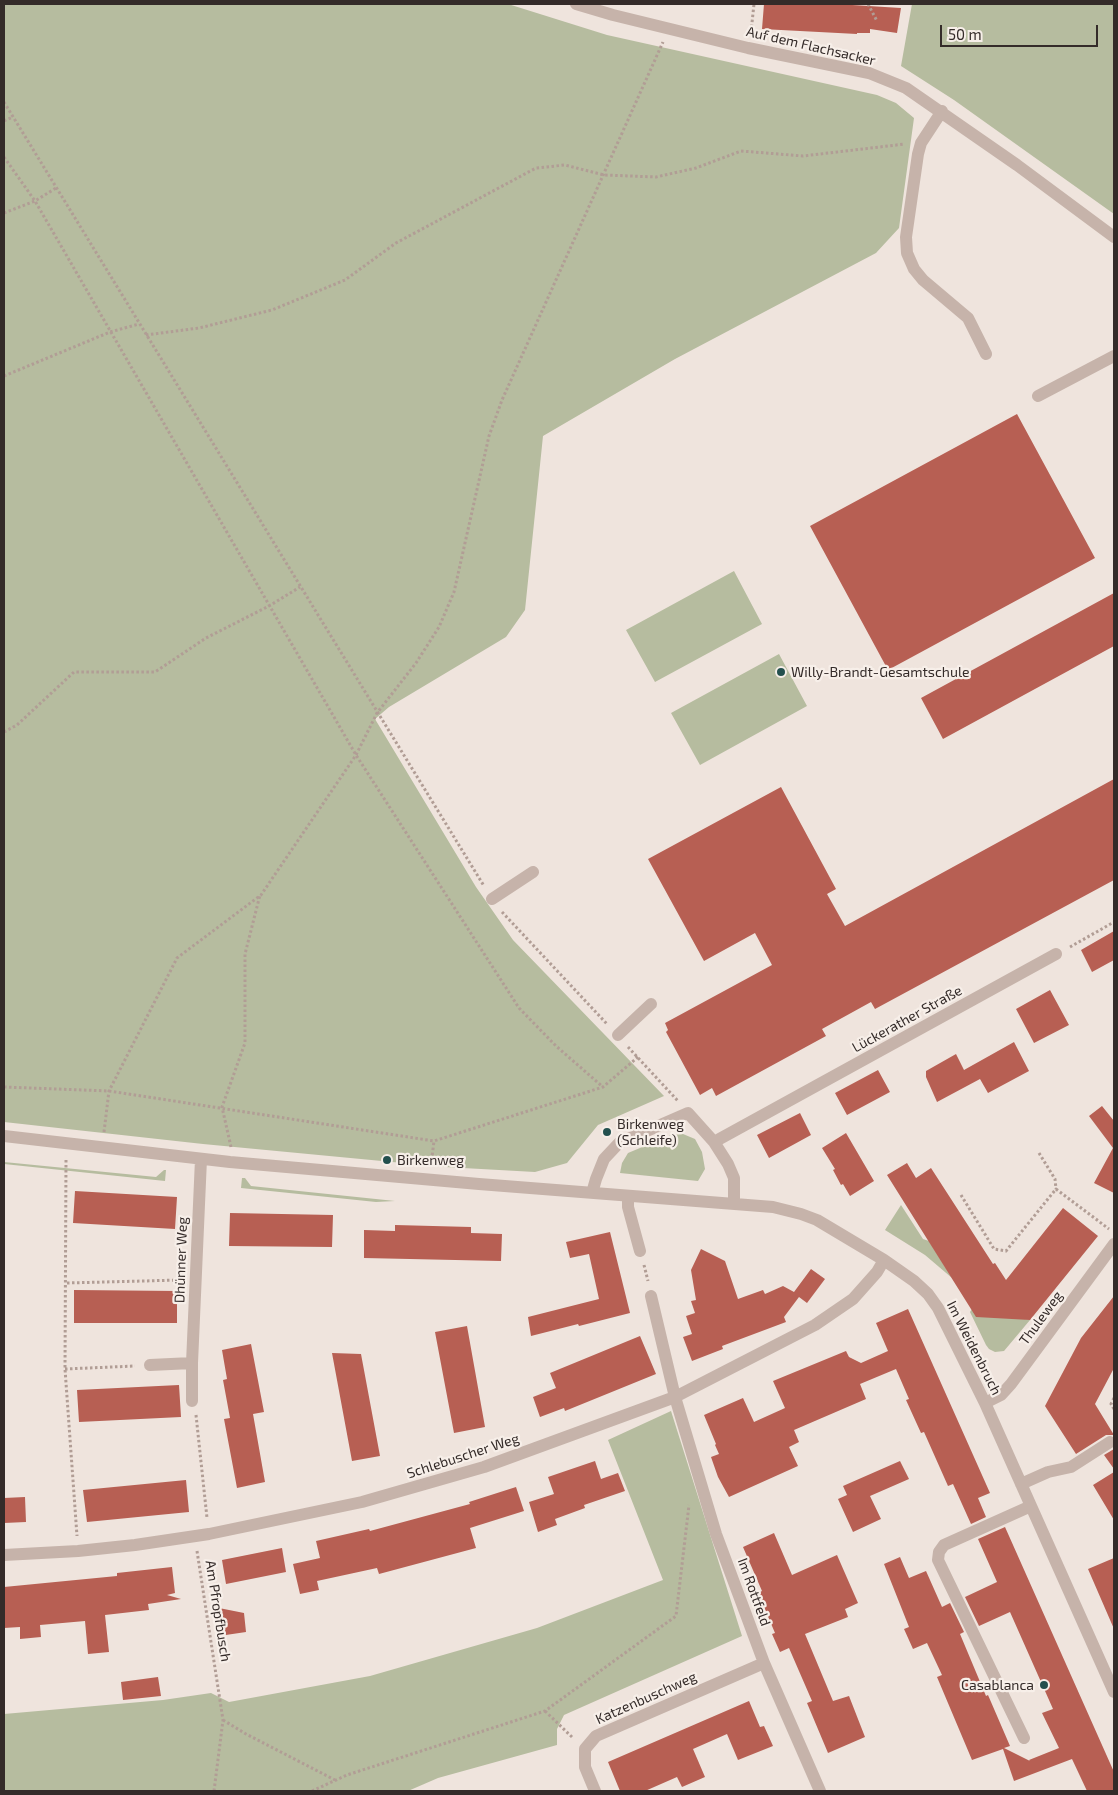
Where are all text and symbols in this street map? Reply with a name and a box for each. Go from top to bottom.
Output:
scale bar [943,15,1100,47]
street label: Auf dem Flachsacker [745,23,877,69]
text: 50 m [948,25,982,43]
place label: Willy-Brandt-Gesamtschule [791,664,970,680]
marker: Willy-Brandt-Gesamtschule [775,666,787,678]
street label: Lückerather Straße [849,982,965,1056]
place label: Birkenweg (Schleife) [617,1116,684,1148]
marker: Birkenweg (Schleife) [601,1126,613,1138]
place label: Birkenweg [397,1152,464,1168]
marker: Birkenweg [381,1154,393,1166]
street label: Dhünner Weg [171,1217,191,1303]
street label: Thuleweg [1016,1288,1066,1348]
street label: Im Weidenbruch [943,1298,1005,1398]
street label: Schlebuscher Weg [405,1430,521,1482]
street label: Im Rottfeld [734,1556,774,1628]
street label: Am Pfropfbusch [202,1559,234,1663]
street label: Katzenbuschweg [593,1668,699,1728]
place label: Casablanca [961,1677,1034,1693]
marker: Casablanca [1038,1679,1050,1691]

